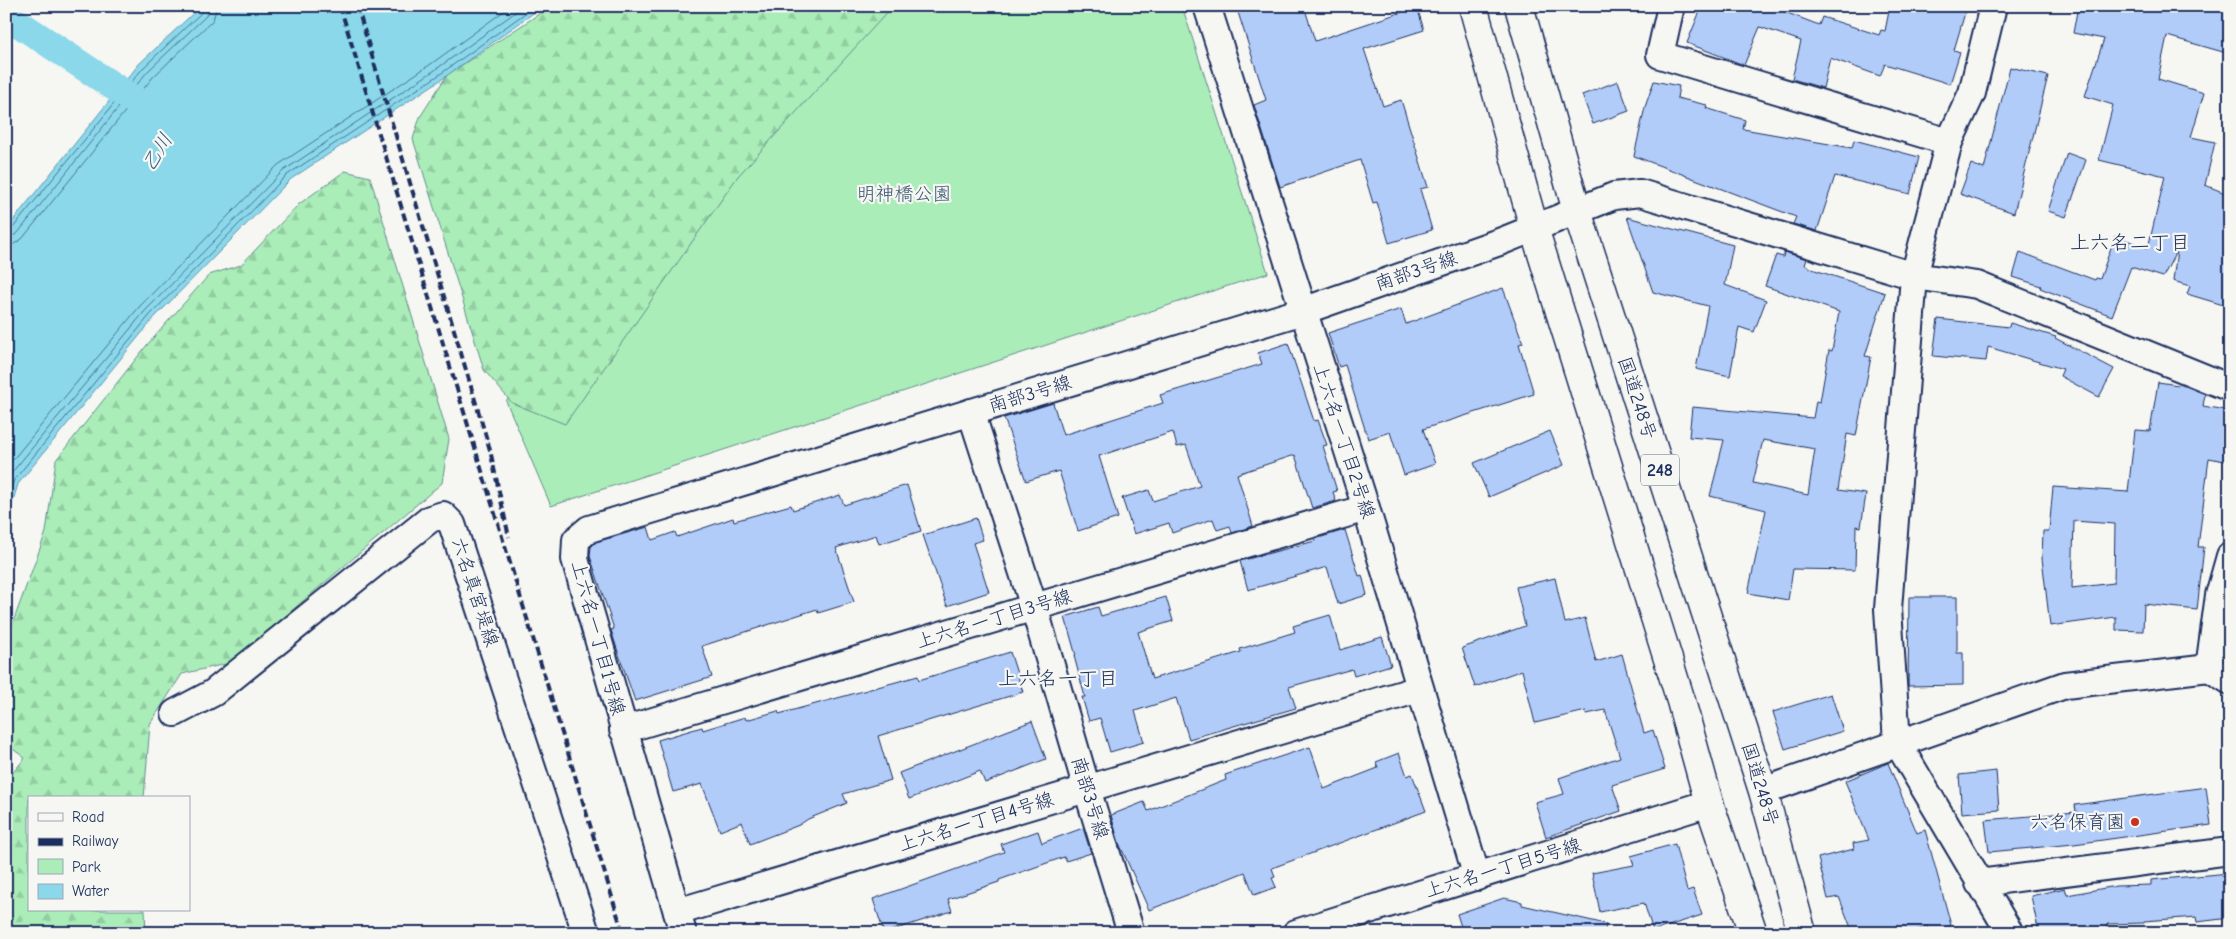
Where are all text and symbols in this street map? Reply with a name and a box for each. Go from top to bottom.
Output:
water label: 乙川 [137,129,177,175]
park label: 明神橋公園 [856,183,952,205]
district label: 上六名二丁目 [2070,231,2190,254]
street label: 南部3号線 [1372,247,1460,295]
street label: 国道248号 [1613,354,1661,442]
street label: 上六名一丁目2号線 [1309,361,1379,521]
street label: 南部3号線 [986,371,1074,417]
road number: 248 [1641,454,1679,486]
street label: 六名真宮堤線 [447,534,503,650]
street label: 上六名一丁目1号線 [567,558,629,718]
street label: 上六名一丁目3号線 [914,585,1074,653]
district label: 上六名一丁目 [998,667,1118,690]
street label: 国道248号 [1737,740,1783,828]
street label: 南部3号線 [1067,754,1113,842]
street label: 上六名一丁目4号線 [896,788,1056,856]
legend [28,796,190,912]
text: Road [72,808,104,826]
place label: 六名保育園 [2030,811,2125,833]
marker: 六名保育園 [2129,816,2141,828]
text: Railway [72,832,119,850]
street label: 上六名一丁目5号線 [1422,834,1584,902]
text: Park [72,858,101,876]
text: Water [72,882,109,900]

